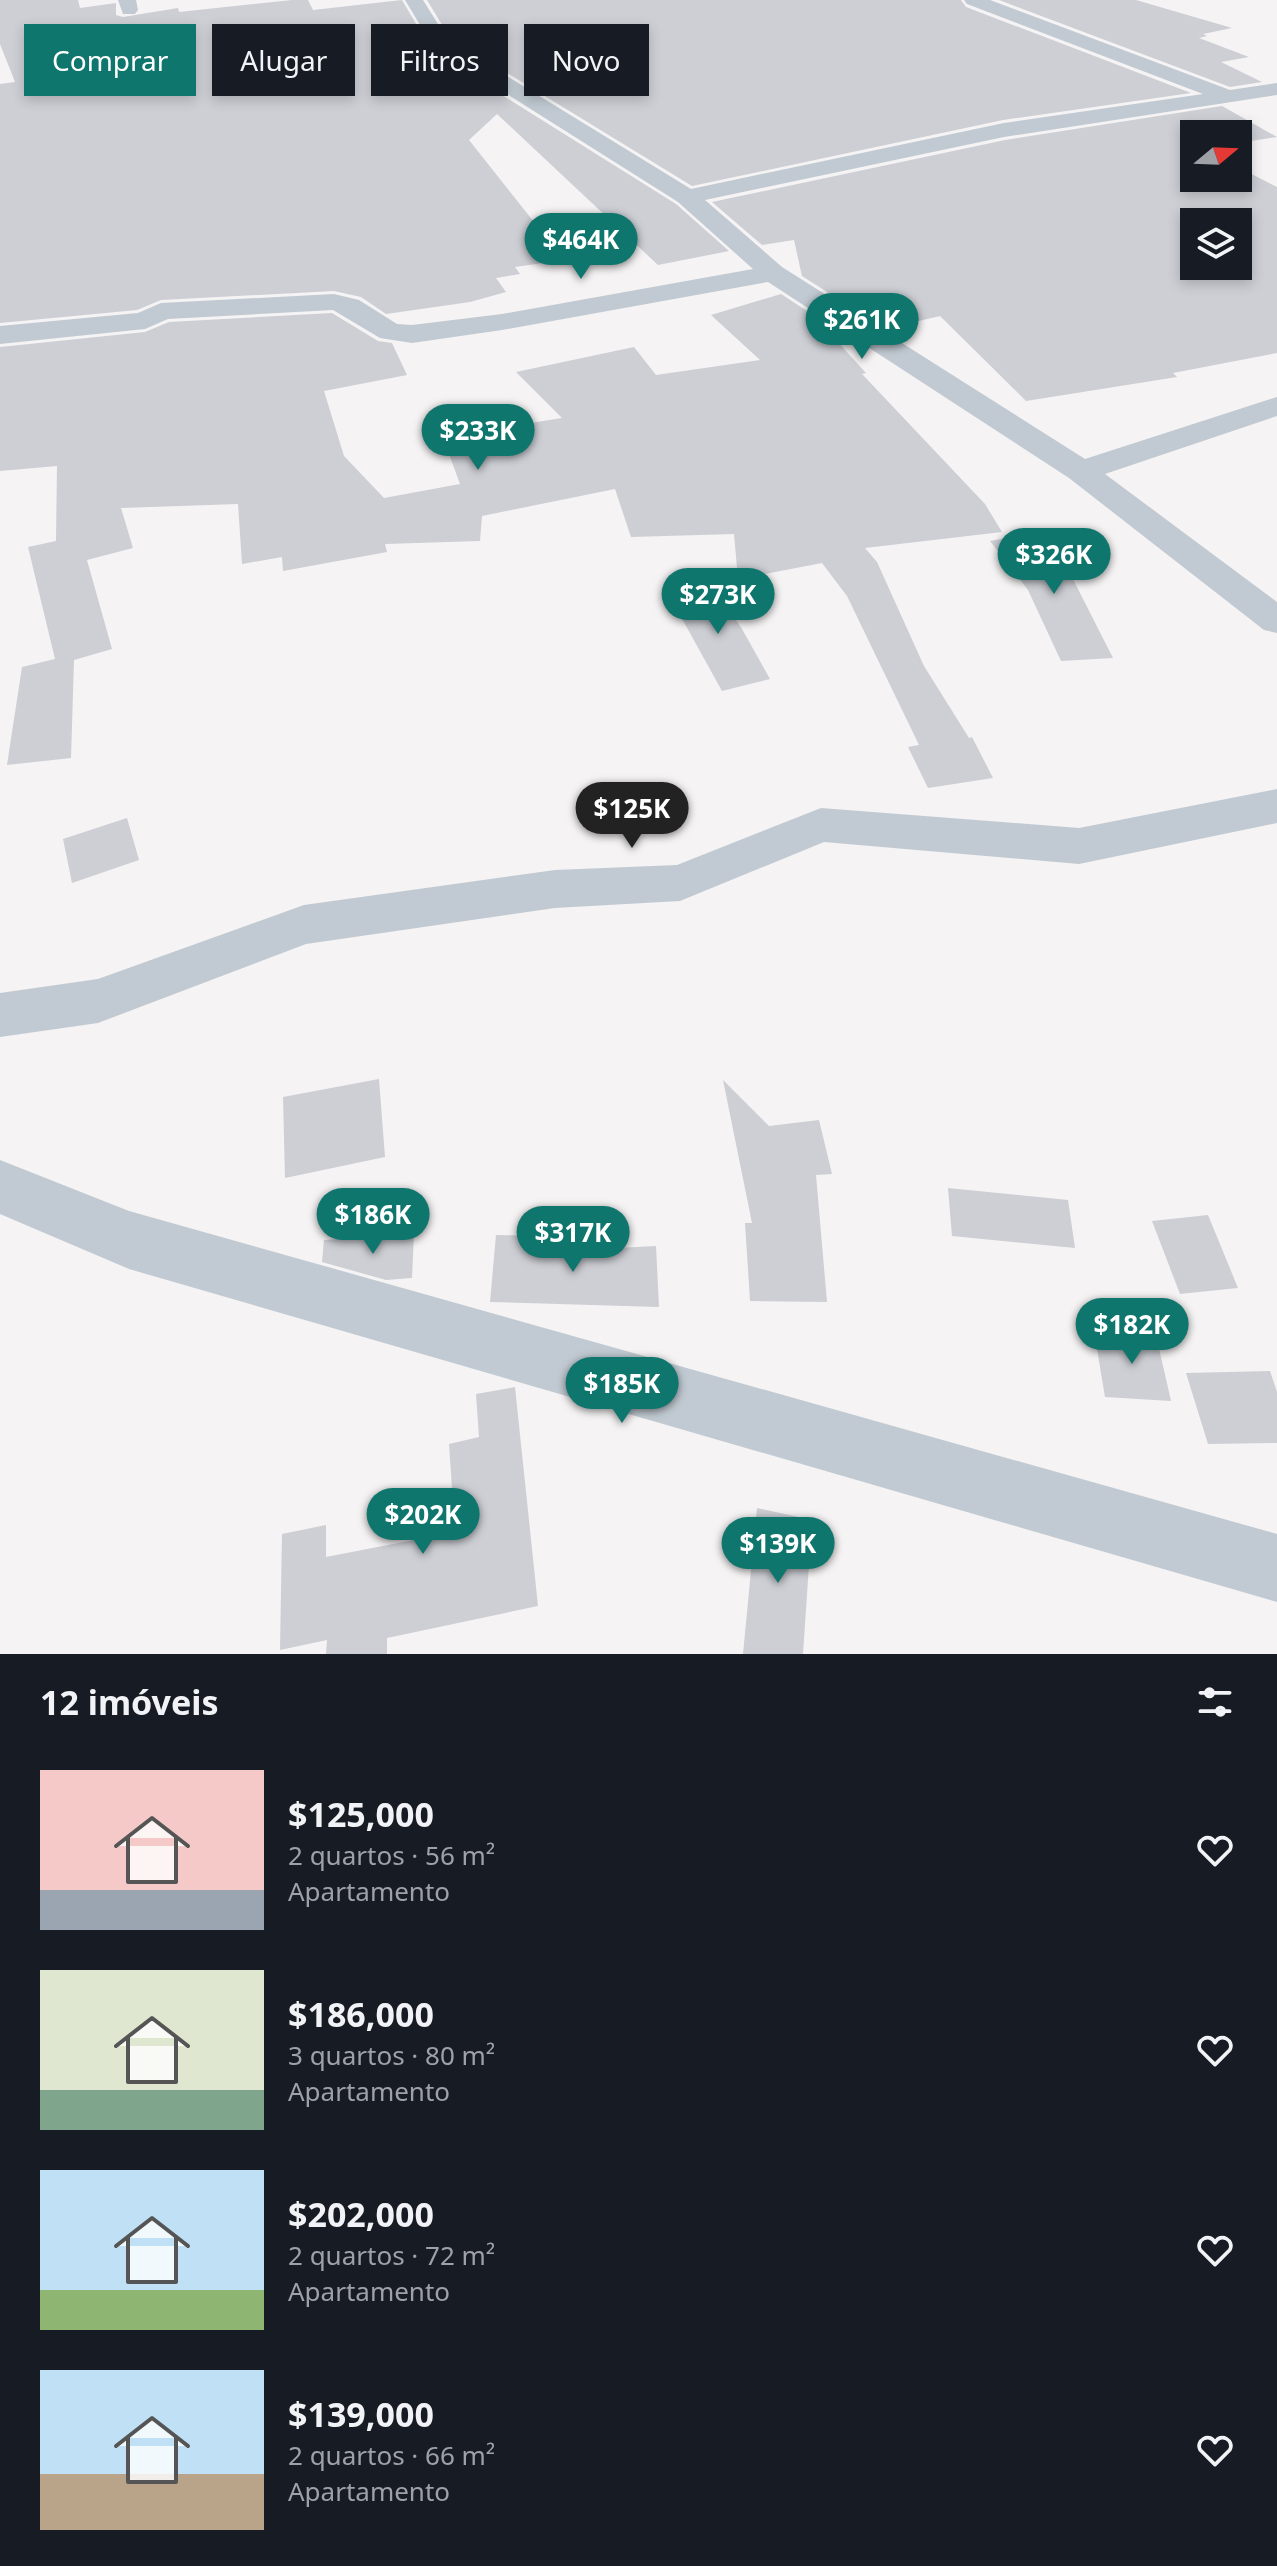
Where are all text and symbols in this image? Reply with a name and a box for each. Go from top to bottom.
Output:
chip: Comprar [24,24,196,96]
chip: Alugar [212,24,355,96]
chip: Filtros [371,24,508,96]
chip: Novo [524,24,649,96]
north arrow [1180,120,1252,192]
map controls [1180,120,1252,280]
button: layers [1180,208,1252,280]
pin: $464K [525,213,637,281]
text: $464K [543,221,619,257]
pin: $261K [806,293,918,361]
text: $261K [824,301,900,337]
pin: $233K [422,404,534,472]
text: $233K [440,412,516,448]
pin: $326K [998,528,1110,596]
text: $326K [1016,536,1092,572]
pin: $273K [662,568,774,636]
text: $273K [680,576,756,612]
pin: $125K [576,782,688,850]
text: $125K [594,790,670,826]
pin: $186K [317,1188,429,1256]
text: $186K [335,1196,411,1232]
pin: $317K [517,1206,629,1274]
text: $317K [535,1214,611,1250]
pin: $182K [1076,1298,1188,1366]
text: $182K [1094,1306,1170,1342]
pin: $185K [566,1357,678,1425]
text: $185K [584,1365,660,1401]
pin: $202K [367,1488,479,1556]
text: $202K [385,1496,461,1532]
pin: $139K [722,1517,834,1585]
text: $139K [740,1525,816,1561]
text: 12 imóveis [40,1679,219,1725]
icon: filters [1193,1680,1237,1724]
text: $125,000 [288,1791,434,1837]
icon: home [104,1802,200,1898]
icon: heart [1193,1828,1237,1872]
text: 2 quartos · 56 m² [288,1837,495,1873]
text: Apartamento [288,1873,450,1909]
text: $186,000 [288,1991,434,2037]
icon: home [104,2002,200,2098]
icon: heart [1193,2028,1237,2072]
text: 3 quartos · 80 m² [288,2037,495,2073]
text: Apartamento [288,2073,450,2109]
text: $202,000 [288,2191,434,2237]
icon: home [104,2202,200,2298]
icon: heart [1193,2228,1237,2272]
text: 2 quartos · 72 m² [288,2237,495,2273]
text: Apartamento [288,2273,450,2309]
text: $139,000 [288,2391,434,2437]
icon: home [104,2402,200,2498]
icon: heart [1193,2428,1237,2472]
text: 2 quartos · 66 m² [288,2437,495,2473]
text: Apartamento [288,2473,450,2509]

